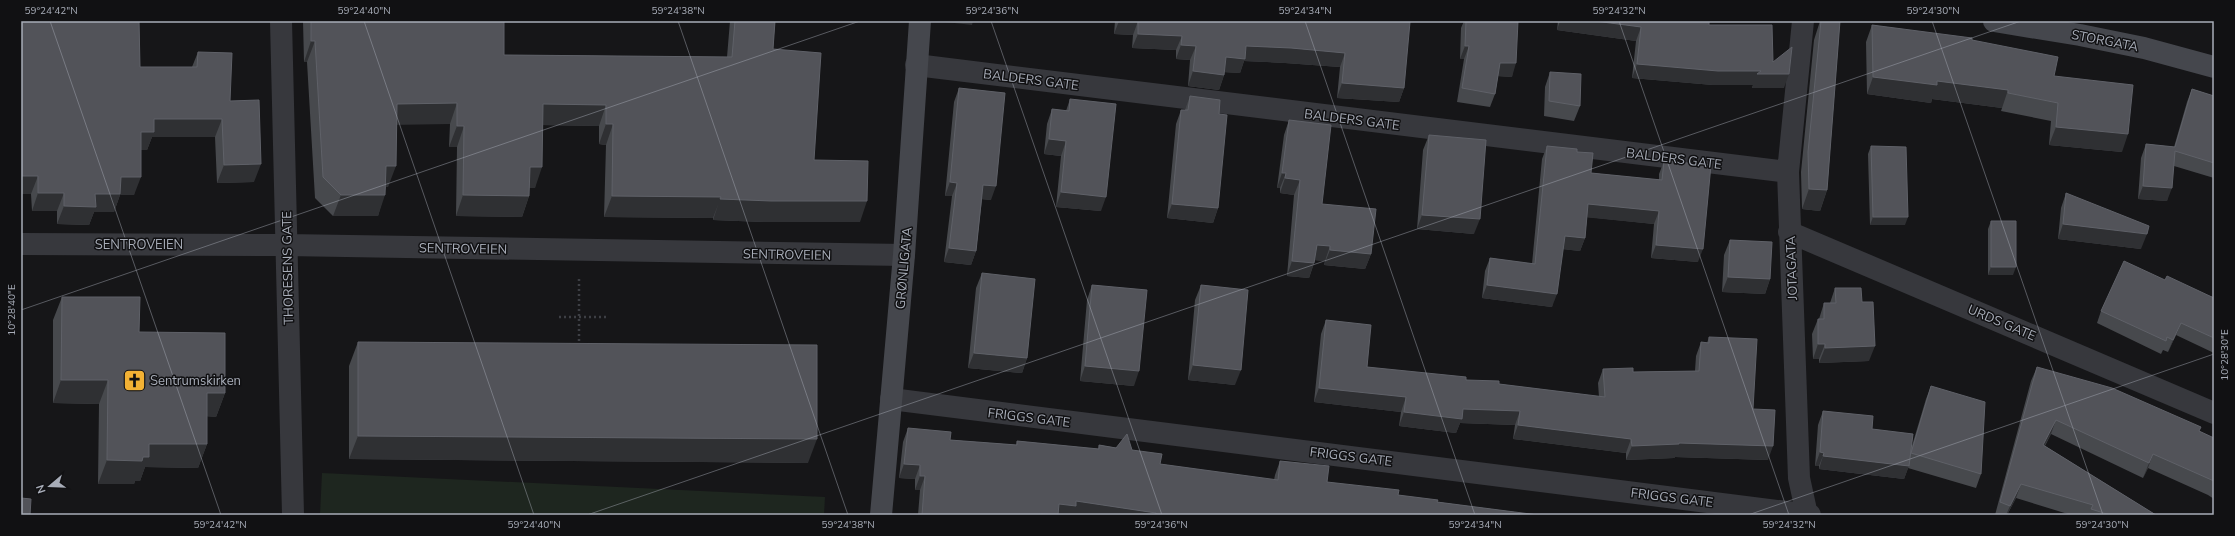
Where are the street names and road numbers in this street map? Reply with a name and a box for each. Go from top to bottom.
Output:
street label: STORGATA [2070,26,2140,56]
street label: BALDERS GATE [982,65,1080,95]
street label: BALDERS GATE [1303,105,1401,135]
street label: BALDERS GATE [1625,144,1723,174]
street label: THORESENS GATE [278,211,298,325]
street label: GRØNLIGATA [891,226,917,310]
street label: JOTAGATA [1782,235,1802,301]
street label: SENTROVEIEN [95,236,183,254]
street label: SENTROVEIEN [419,239,507,259]
street label: SENTROVEIEN [743,245,831,265]
street label: URDS GATE [1965,300,2038,345]
street label: FRIGGS GATE [987,404,1071,432]
street label: FRIGGS GATE [1309,443,1393,471]
street label: FRIGGS GATE [1630,484,1714,512]

